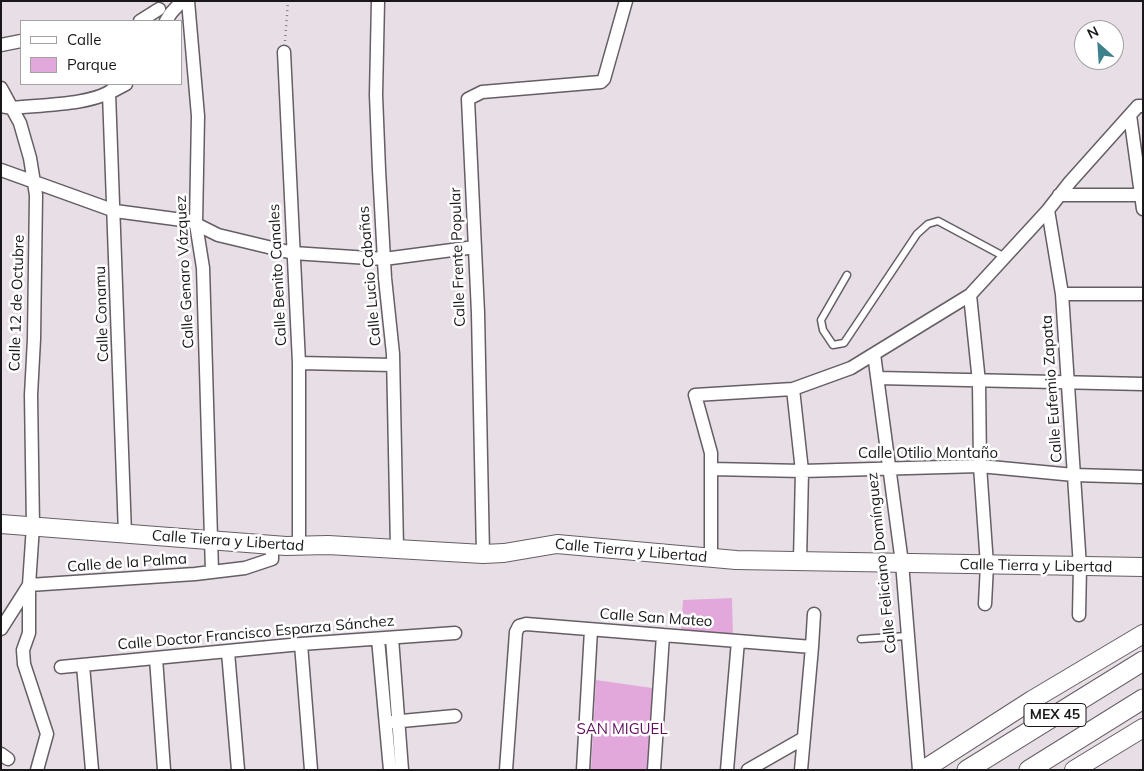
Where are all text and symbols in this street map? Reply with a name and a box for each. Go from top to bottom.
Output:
legend [20,20,182,85]
north arrow [1074,20,1124,70]
text: N [1084,22,1102,43]
text: Calle [67,30,101,49]
text: Parque [67,55,117,74]
street label: Calle Frente Popular [447,187,469,327]
street label: Calle Genaro Vázquez [172,195,198,349]
street label: Calle Benito Canales [265,203,291,347]
street label: Calle Lucio Cabañas [355,205,385,347]
street label: Calle 12 de Octubre [6,234,28,372]
street label: Calle Conamu [91,266,113,362]
street label: Calle Eufemio Zapata [1038,315,1066,463]
street label: Calle Otilio Montaño [858,444,998,462]
street label: Calle Feliciano Domínguez [864,472,900,654]
street label: Calle Tierra y Libertad [151,527,305,555]
street label: Calle Tierra y Libertad [554,535,708,567]
street label: Calle de la Palma [67,550,187,576]
street label: Calle Tierra y Libertad [960,556,1112,576]
street label: Calle San Mateo [599,605,713,631]
street label: Calle Doctor Francisco Esparza Sánchez [117,612,395,654]
road number: MEX 45 [1024,704,1086,726]
park label: SAN MIGUEL [576,720,668,738]

